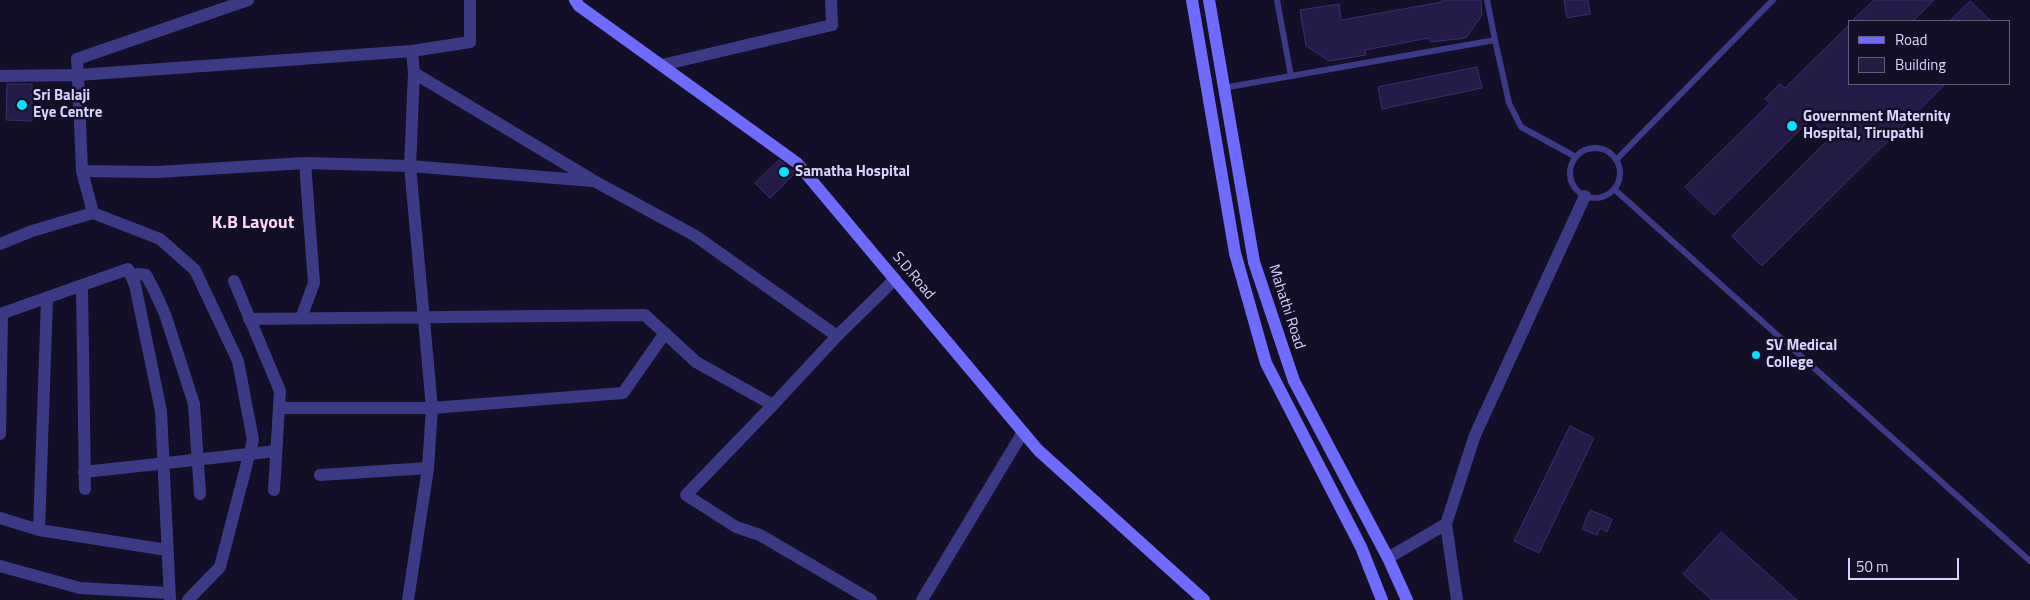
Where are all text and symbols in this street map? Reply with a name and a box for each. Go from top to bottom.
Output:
legend [1848,20,2010,85]
text: Road [1895,28,1927,51]
text: Building [1895,53,1946,76]
place label: Sri Balaji Eye Centre [33,87,102,122]
marker: Sri Balaji Eye Centre [15,98,29,112]
place label: Government Maternity Hospital, Tirupathi [1803,108,1951,143]
marker: Government Maternity Hospital, Tirupathi [1785,119,1799,133]
place label: Samatha Hospital [795,163,910,181]
marker: Samatha Hospital [777,165,791,179]
district label: K.B Layout [212,213,294,235]
street label: S.D.Road [888,249,938,303]
street label: Mahathi Road [1264,262,1308,352]
place label: SV Medical College [1766,337,1837,372]
marker: SV Medical College [1750,349,1762,361]
scale bar [1850,548,1961,580]
text: 50 m [1856,555,1889,578]

